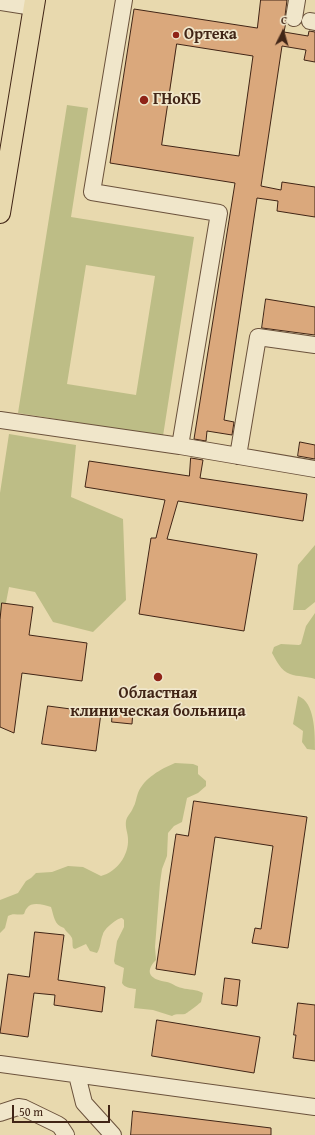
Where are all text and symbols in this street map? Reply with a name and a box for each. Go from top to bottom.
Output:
north arrow [263,12,303,52]
text: С [280,12,288,28]
place label: Ортека [184,25,237,45]
marker: Ортека [171,30,181,40]
place label: ГНоКБ [153,90,201,110]
marker: ГНоКБ [138,94,150,106]
marker: Областная клиническая больница [152,671,164,683]
place label: Областная клиническая больница [70,684,246,722]
scale bar [14,1097,112,1123]
text: 50 m [19,1103,43,1120]

